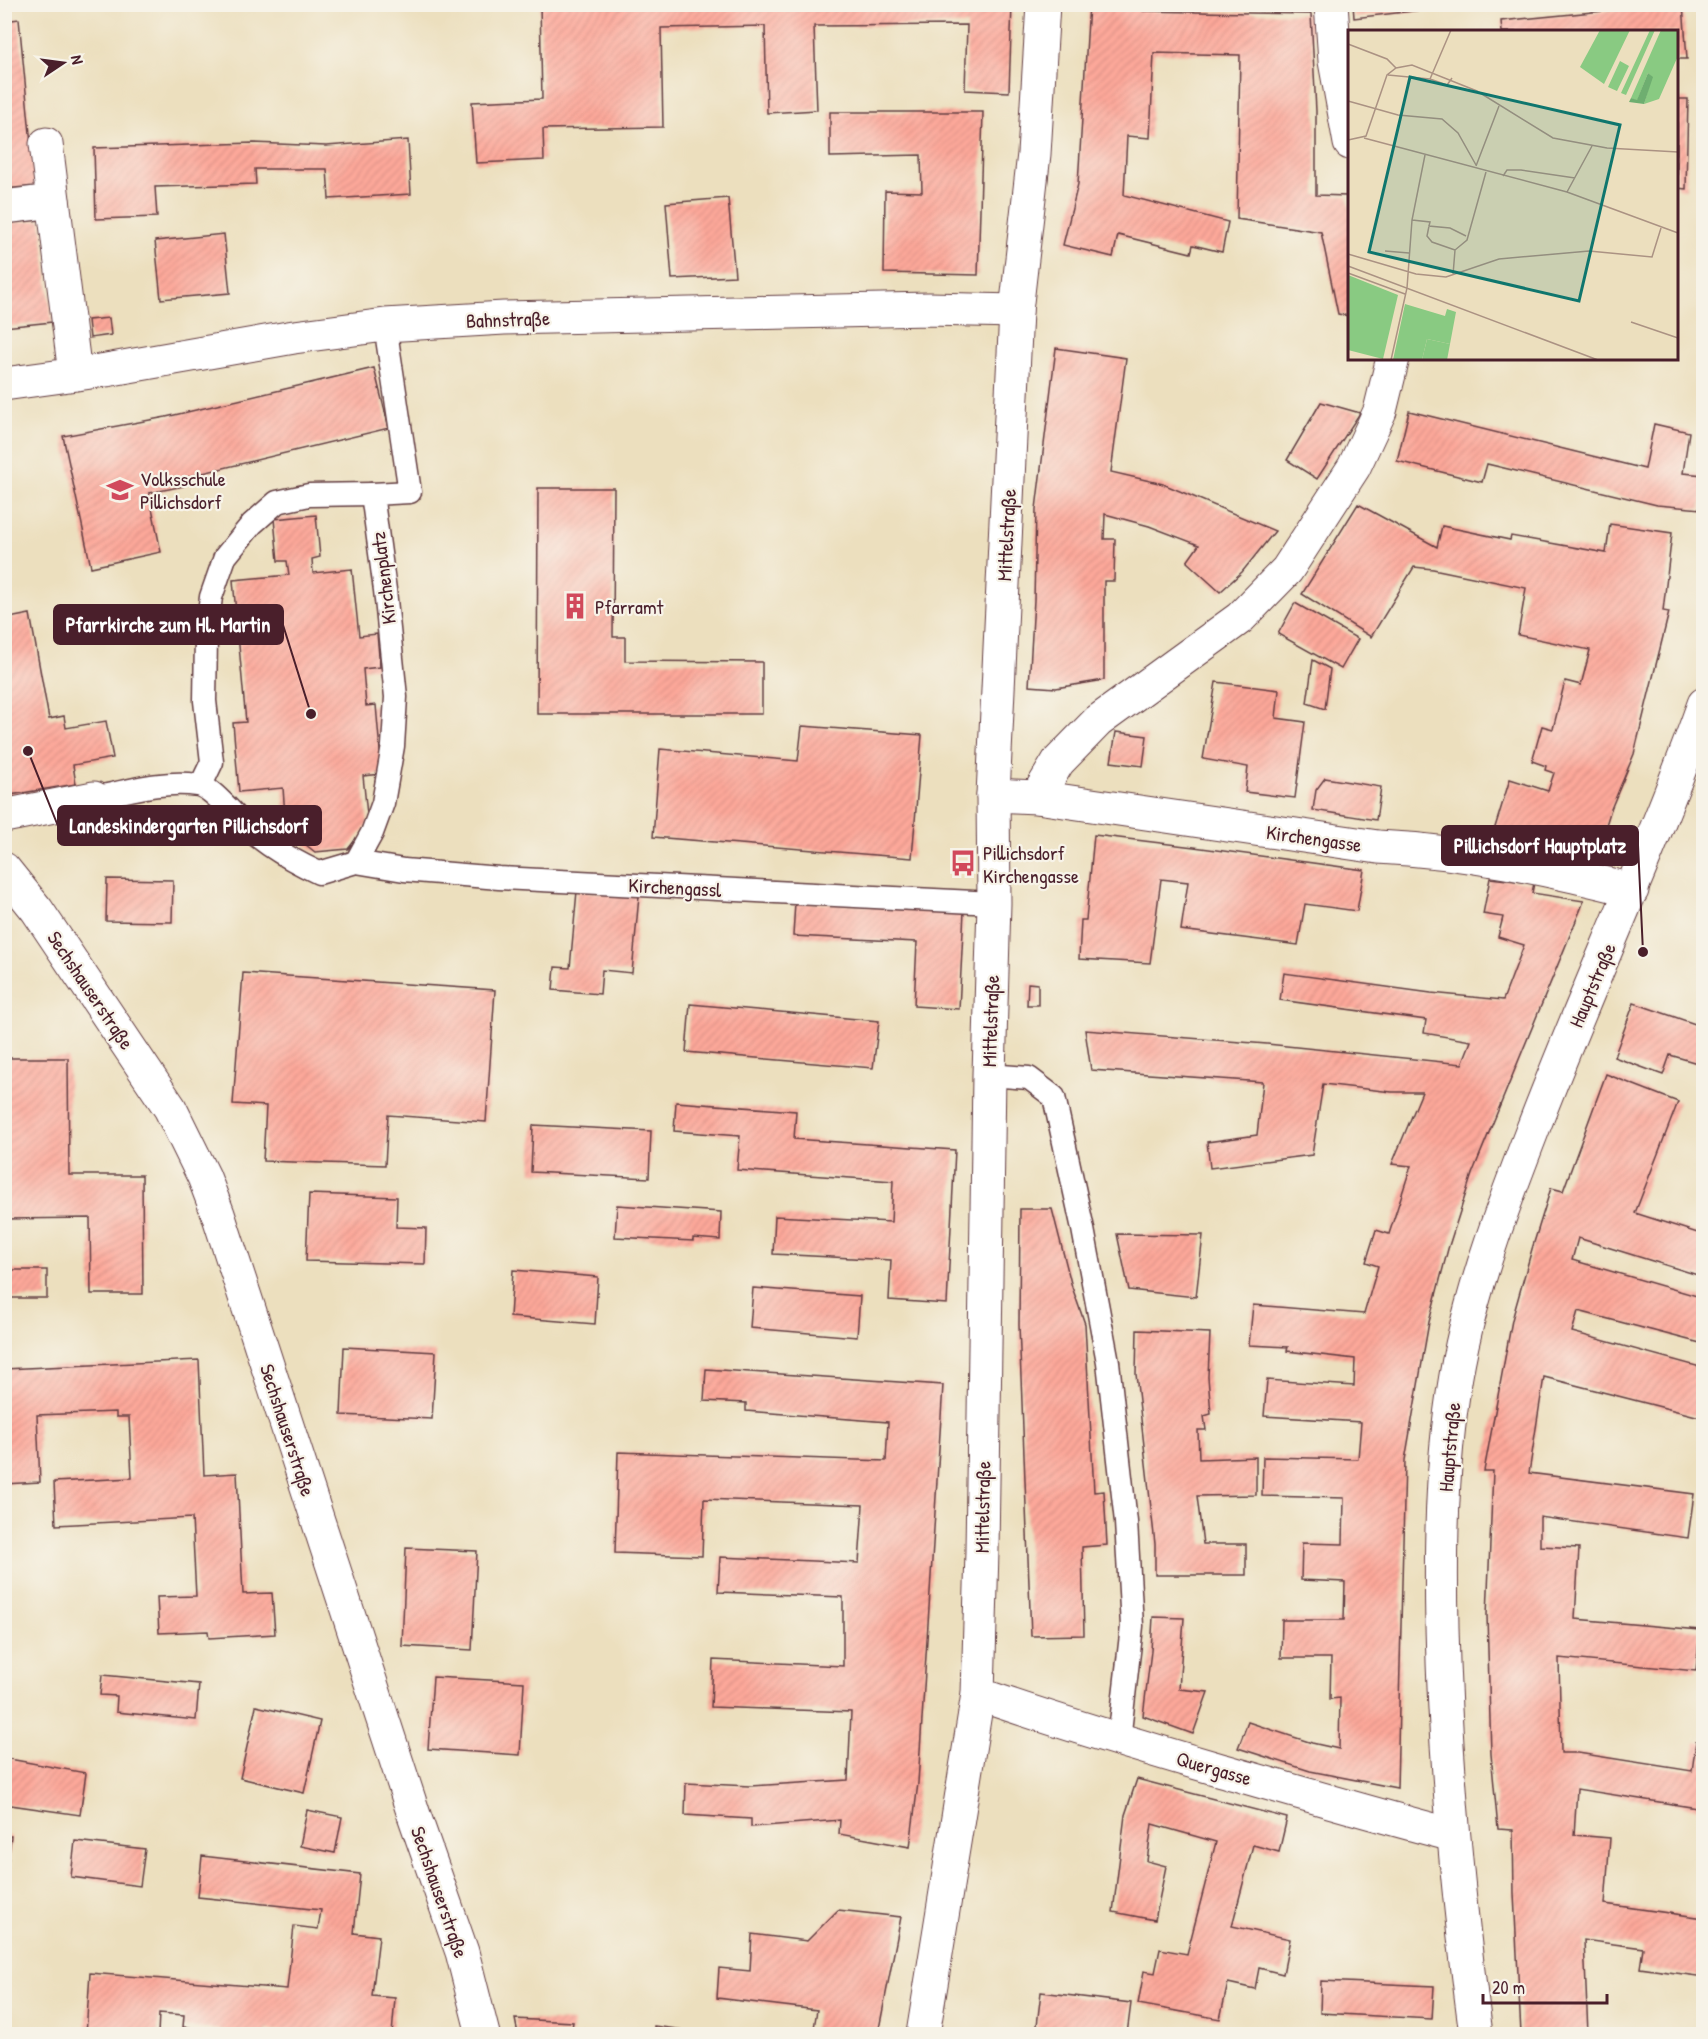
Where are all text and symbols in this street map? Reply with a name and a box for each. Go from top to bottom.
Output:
inset map [1348,30,1678,360]
north arrow [33,33,93,93]
text: N [66,53,89,67]
street label: Bahnstraße [466,304,551,334]
place label: Volksschule Pillichsdorf [140,465,226,515]
school or university icon: Volksschule Pillichsdorf [105,475,135,505]
street label: Mittelstraße [990,488,1022,582]
street label: Kirchenplatz [364,530,402,626]
building icon: Pfarramt [560,591,590,621]
place label: Pfarramt [595,593,664,620]
callout: Pfarrkirche zum Hl. Martin [54,605,283,644]
text: Pfarrkirche zum Hl. Martin [65,610,271,639]
callout: Landeskindergarten Pillichsdorf [58,806,321,845]
text: Landeskindergarten Pillichsdorf [69,811,309,841]
street label: Kirchengasse [1265,818,1363,858]
callout: Pillichsdorf Hauptplatz [1442,826,1638,865]
text: Pillichsdorf Hauptplatz [1454,831,1626,861]
place label: Pillichsdorf Kirchengasse [983,839,1079,889]
bus stop icon: Pillichsdorf Kirchengasse [948,848,978,878]
street label: Kirchengassl [628,871,723,903]
street label: Sechshauserstraße [41,926,141,1054]
street label: Hauptstraße [1562,939,1622,1031]
street label: Mittelstraße [975,974,1005,1067]
street label: Sechshauserstraße [254,1361,322,1499]
street label: Hauptstraße [1432,1401,1466,1493]
street label: Mittelstraße [968,1461,996,1553]
street label: Quergasse [1173,1744,1255,1792]
street label: Sechshauserstraße [405,1823,475,1961]
scale bar [1483,1967,1608,2005]
text: 20 m [1492,1975,1525,2000]

